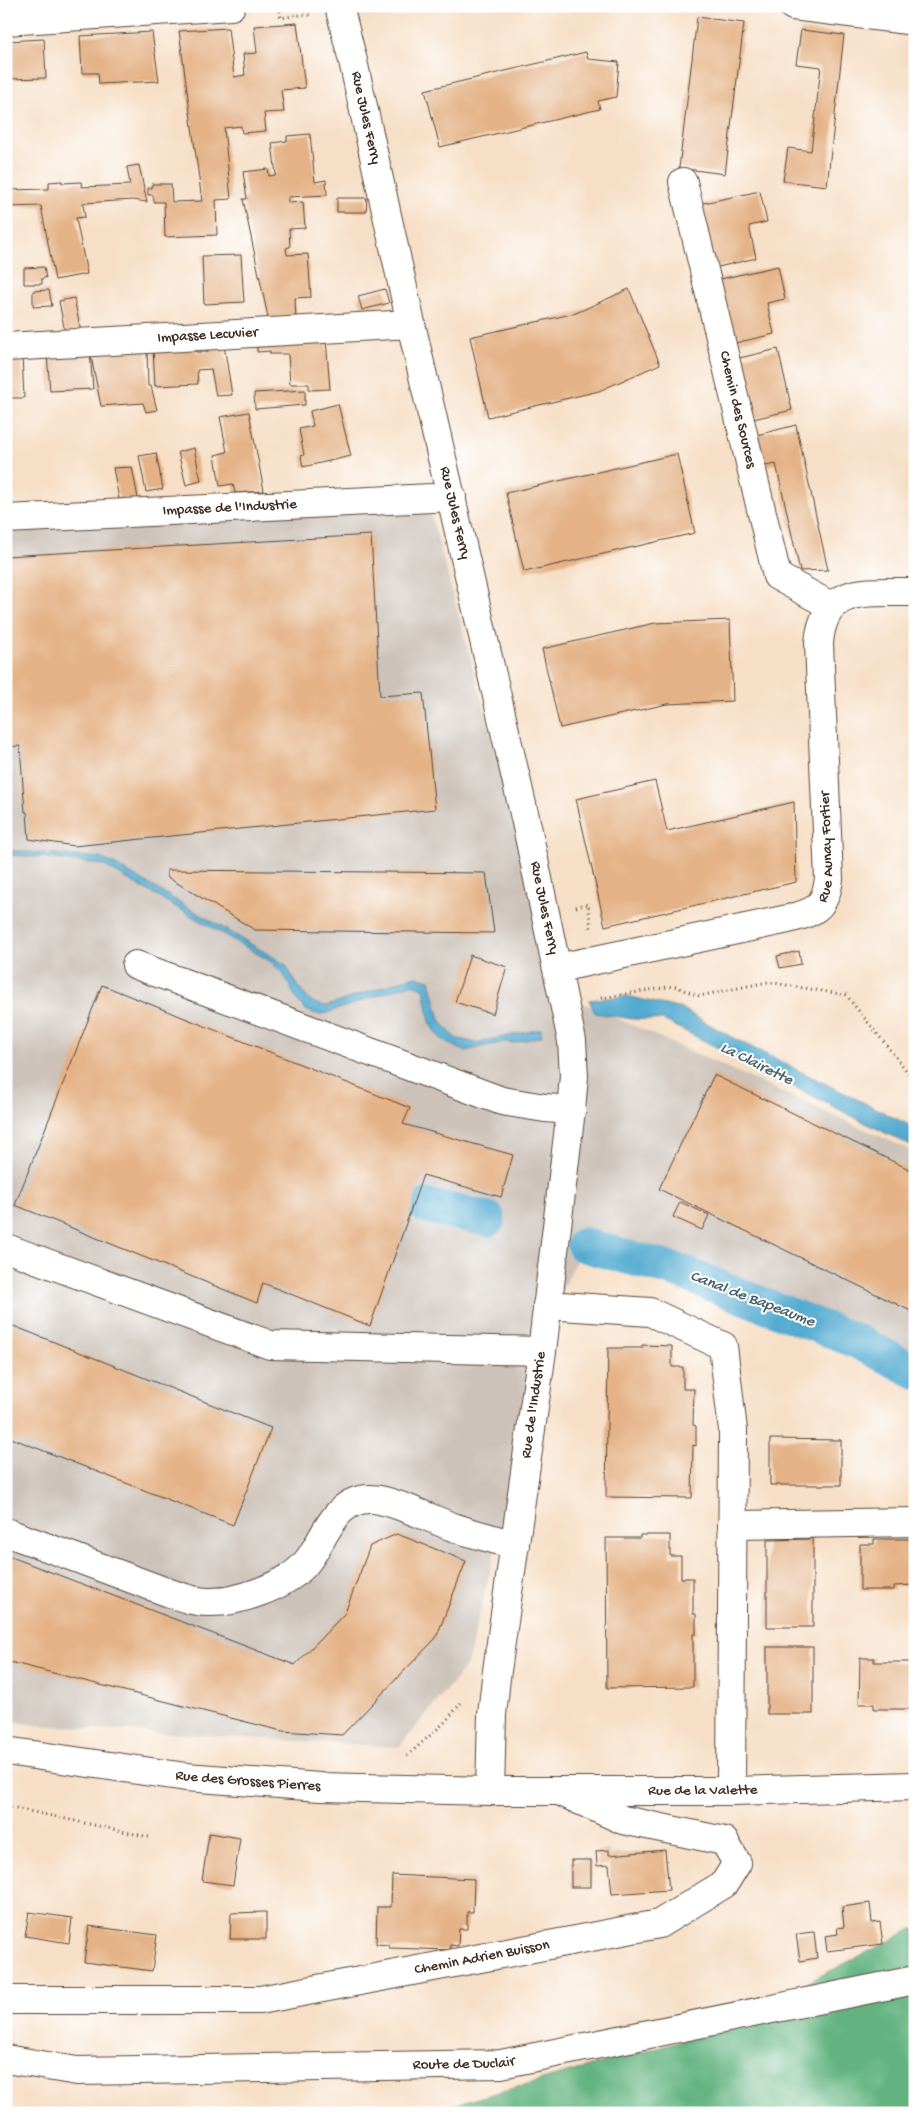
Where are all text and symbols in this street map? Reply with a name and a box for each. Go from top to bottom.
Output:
street label: Rue Jules Ferry [347,70,385,167]
street label: Impasse Lecuvier [157,324,260,347]
street label: Chemin des Sources [715,349,760,470]
street label: Rue Jules Ferry [435,465,474,562]
street label: Impasse de l'Industrie [162,496,297,520]
street label: Rue Aunay Fortier [814,789,838,906]
street label: Rue Jules Ferry [525,860,563,957]
water label: La Clairette [717,1039,796,1091]
water label: Canal de Bapeaume [687,1267,818,1333]
street label: Rue de l'Industrie [518,1350,550,1460]
street label: Rue des Grosses Pierres [174,1767,322,1796]
street label: Rue de la Valette [648,1781,758,1800]
street label: Chemin Adrien Buisson [413,1936,551,1979]
street label: Route de Duclair [413,2052,518,2074]

